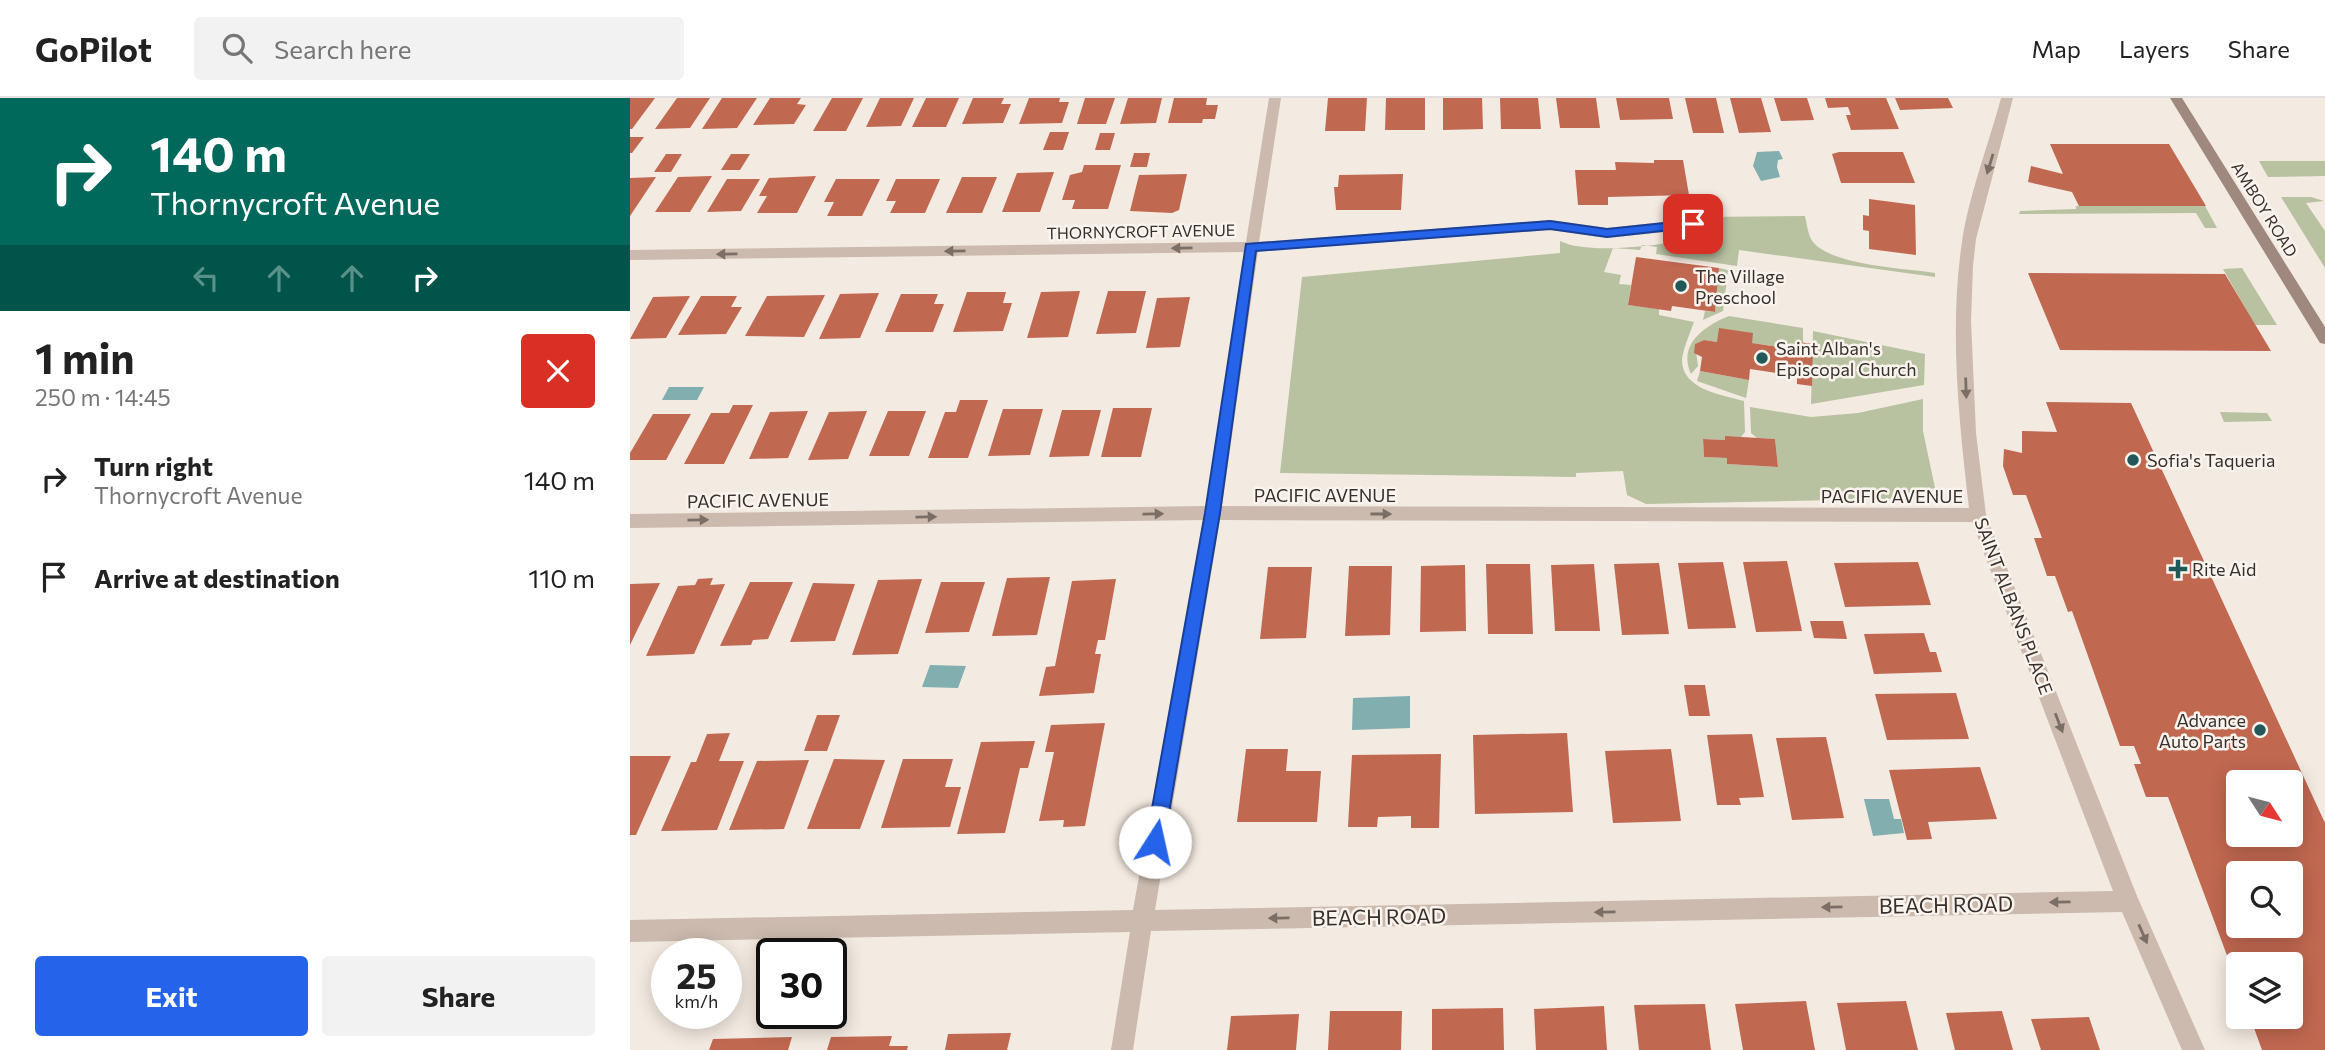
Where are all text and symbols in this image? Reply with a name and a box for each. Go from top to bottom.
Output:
search box [194,17,684,80]
text: GoPilot [35,28,152,69]
icon: search [218,29,256,67]
text: Search here [274,33,411,64]
text: Map [2032,34,2081,63]
text: Layers [2119,34,2190,63]
text: Share [2228,34,2290,63]
text: 140 m [150,122,287,182]
icon: right [35,126,126,217]
one-way arrow [1984,154,1995,175]
street label: AMBOY ROAD [2228,158,2302,260]
text: Thornycroft Avenue [150,182,440,222]
pin [1663,194,1723,254]
icon: arrive [1674,205,1712,243]
street label: THORNYCROFT AVENUE [1047,220,1235,242]
one-way arrow [1171,242,1193,254]
one-way arrow [944,245,966,257]
one-way arrow [716,248,738,259]
icon: left [187,259,225,297]
icon: ahead [260,259,298,297]
icon: ahead [333,259,371,297]
icon: right [406,259,444,297]
place label: The Village Preschool [1695,265,1784,308]
marker: The Village Preschool [1673,278,1689,294]
text: 1 min [35,331,135,383]
button: close [521,334,595,408]
place label: Saint Alban's Episcopal Church [1776,337,1917,380]
marker: Saint Alban's Episcopal Church [1754,350,1770,366]
one-way arrow [1960,378,1972,400]
text: 250 m · 14:45 [35,383,171,411]
place label: Sofia's Taqueria [2147,449,2275,471]
text: Turn right [94,450,213,481]
marker: Sofia's Taqueria [2125,452,2141,468]
icon: right [35,460,73,498]
text: 140 m [524,464,595,495]
text: Thornycroft Avenue [94,481,303,509]
street label: PACIFIC AVENUE [1254,484,1396,506]
street label: PACIFIC AVENUE [1821,485,1963,507]
street label: PACIFIC AVENUE [687,488,829,512]
one-way arrow [1142,508,1164,520]
one-way arrow [1370,508,1392,520]
one-way arrow [915,511,937,523]
one-way arrow [687,514,709,526]
street label: SAINT ALBANS PLACE [1970,515,2058,697]
icon: arrive [35,558,73,596]
place label: Rite Aid [2192,558,2256,580]
marker: Rite Aid [2170,561,2186,577]
text: Arrive at destination [94,562,340,593]
text: 110 m [528,562,595,593]
place label: Advance Auto Parts [2159,709,2246,752]
one-way arrow [2053,712,2064,733]
marker: Advance Auto Parts [2252,722,2268,738]
north arrow [2226,770,2303,847]
map controls [2226,770,2303,1029]
position arrow [1118,805,1192,879]
button: search [2226,861,2303,938]
street label: BEACH ROAD [1879,890,2013,918]
one-way arrow [2048,896,2070,908]
one-way arrow [1821,901,1843,913]
street label: BEACH ROAD [1312,902,1446,930]
one-way arrow [1594,906,1616,917]
one-way arrow [1268,913,1290,924]
one-way arrow [2137,924,2149,944]
speed limit sign: 30 [756,938,847,1029]
button: layers [2226,952,2303,1029]
text: 25 [676,953,717,996]
button: Exit [35,956,308,1036]
button: Share [322,956,595,1036]
text: km/h [675,990,718,1012]

